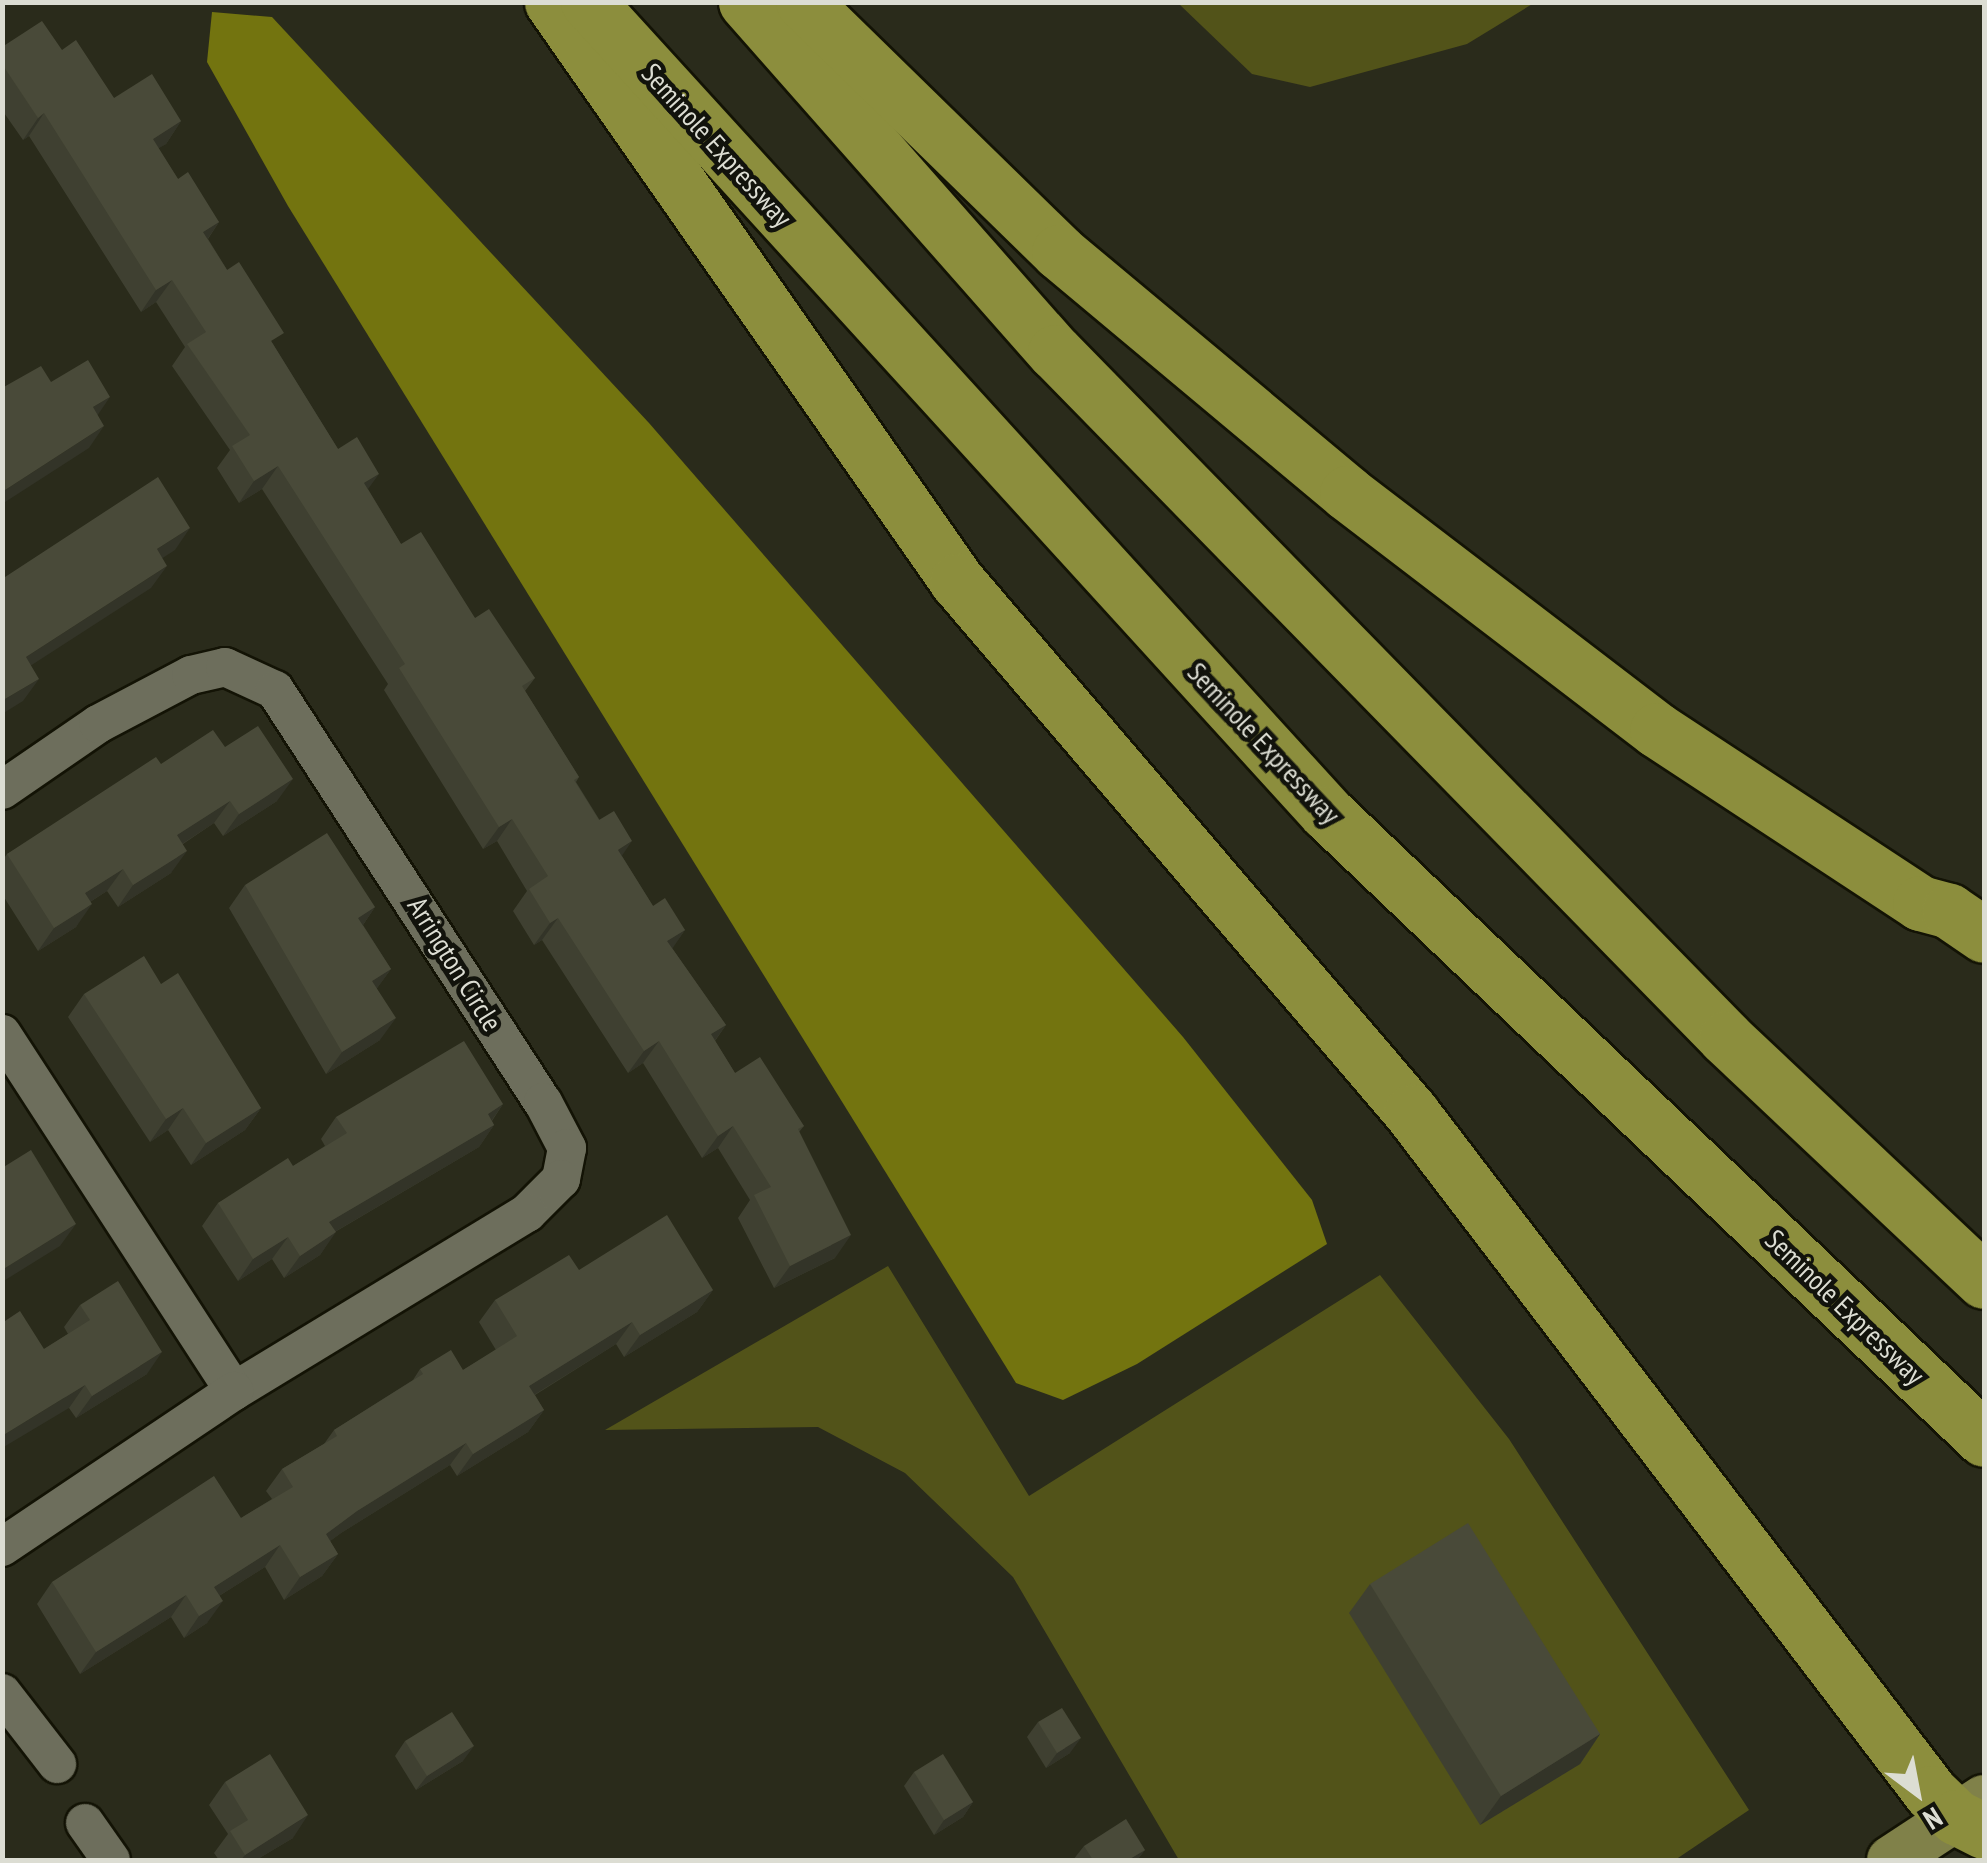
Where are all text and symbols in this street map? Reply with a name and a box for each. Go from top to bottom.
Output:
street label: Seminole Expressway [635,56,799,234]
street label: Seminole Expressway [1181,655,1347,831]
street label: Arrington Circle [401,891,509,1037]
street label: Seminole Expressway [1758,1223,1932,1391]
north arrow [1867,1743,1967,1843]
text: N [1917,1799,1949,1839]

